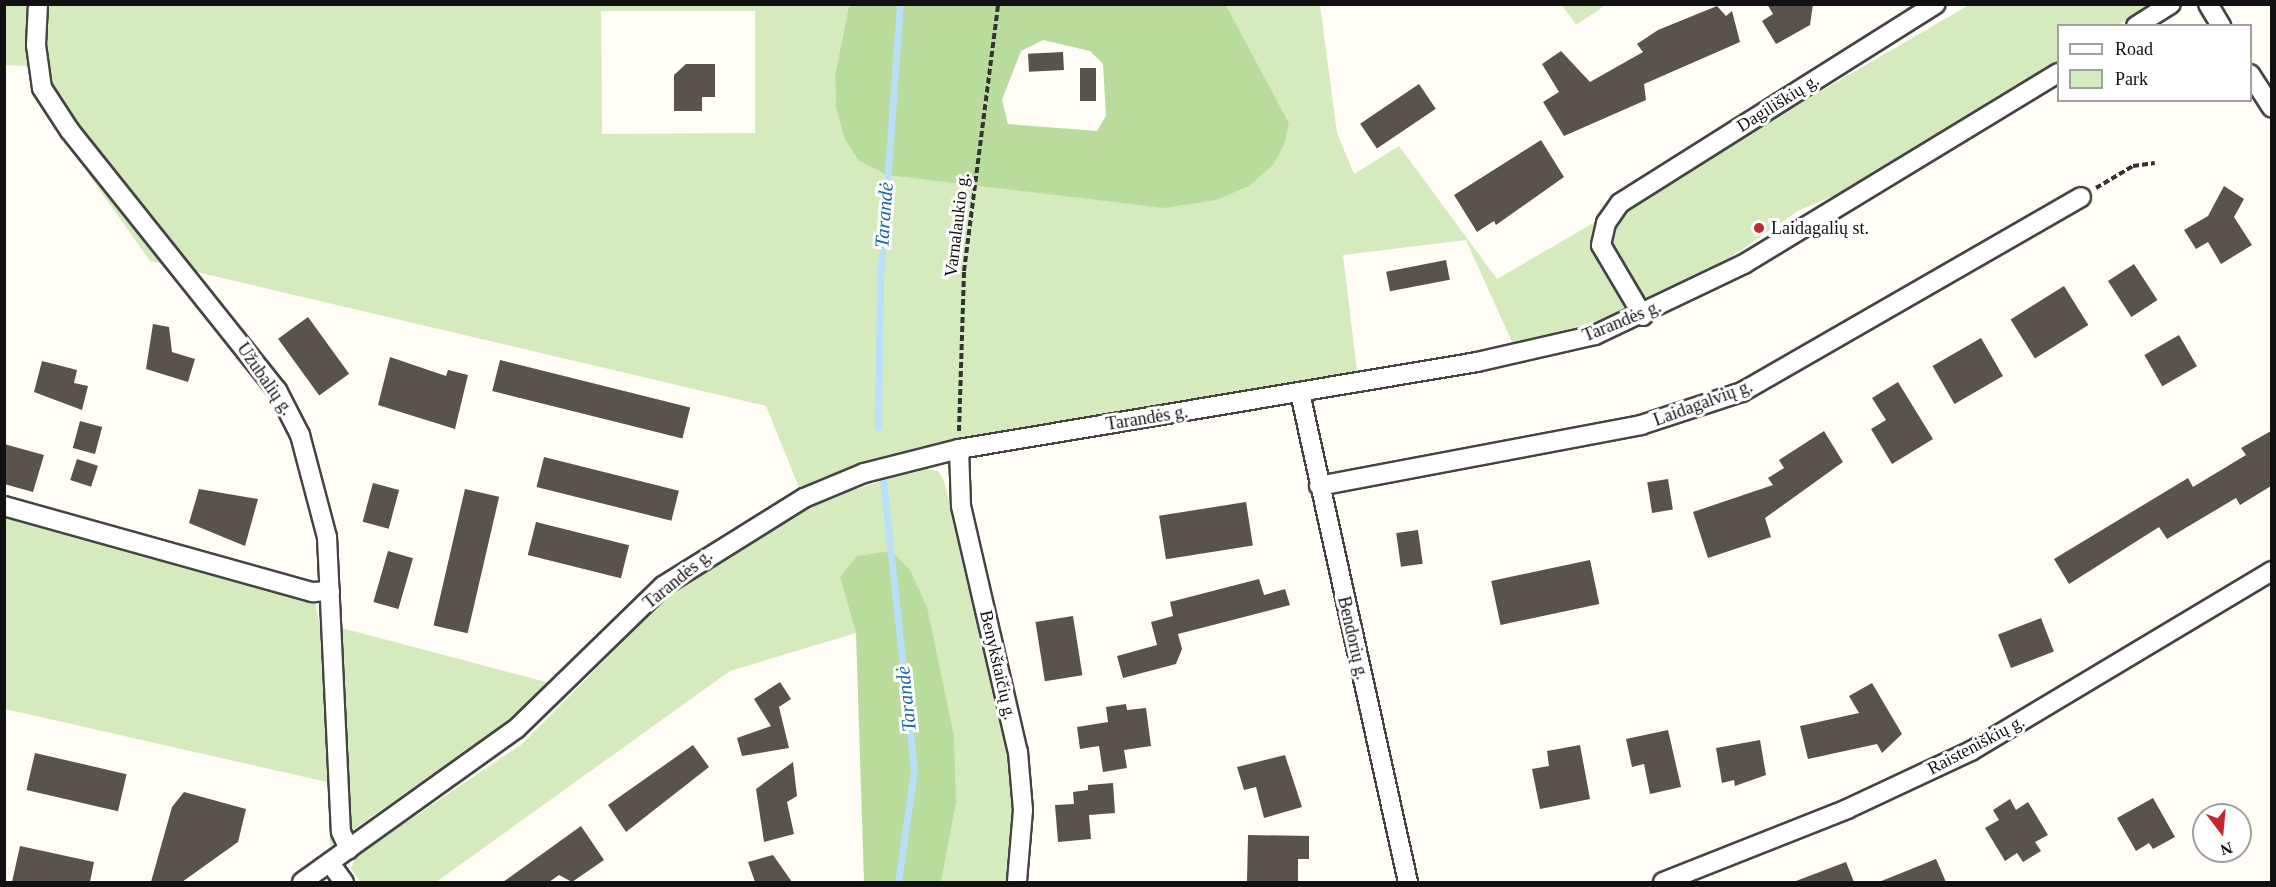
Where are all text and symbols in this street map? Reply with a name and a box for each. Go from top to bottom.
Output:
legend [2057,24,2252,102]
text: Road [2115,39,2153,59]
street label: Dagiliškių g. [1733,69,1823,137]
text: Park [2115,69,2148,89]
street label: Varnalaukio g. [940,172,974,278]
water label: Tarandė [870,181,898,249]
place label: Laidagalių st. [1771,217,1869,239]
marker: Laidagalių st. [1752,221,1766,235]
street label: Tarandės g. [1580,295,1664,347]
street label: Užubalių g. [232,338,298,420]
street label: Laidagalvių g. [1650,375,1756,431]
street label: Tarandės g. [1104,401,1190,435]
street label: Tarandės g. [639,545,717,613]
street label: Bendorių g. [1333,594,1373,682]
street label: Benykštaičių g. [975,608,1021,722]
water label: Tarandė [891,665,921,733]
street label: Raisteniškių g. [1924,710,2028,780]
north arrow [2192,803,2252,863]
text: N [2219,839,2234,859]

